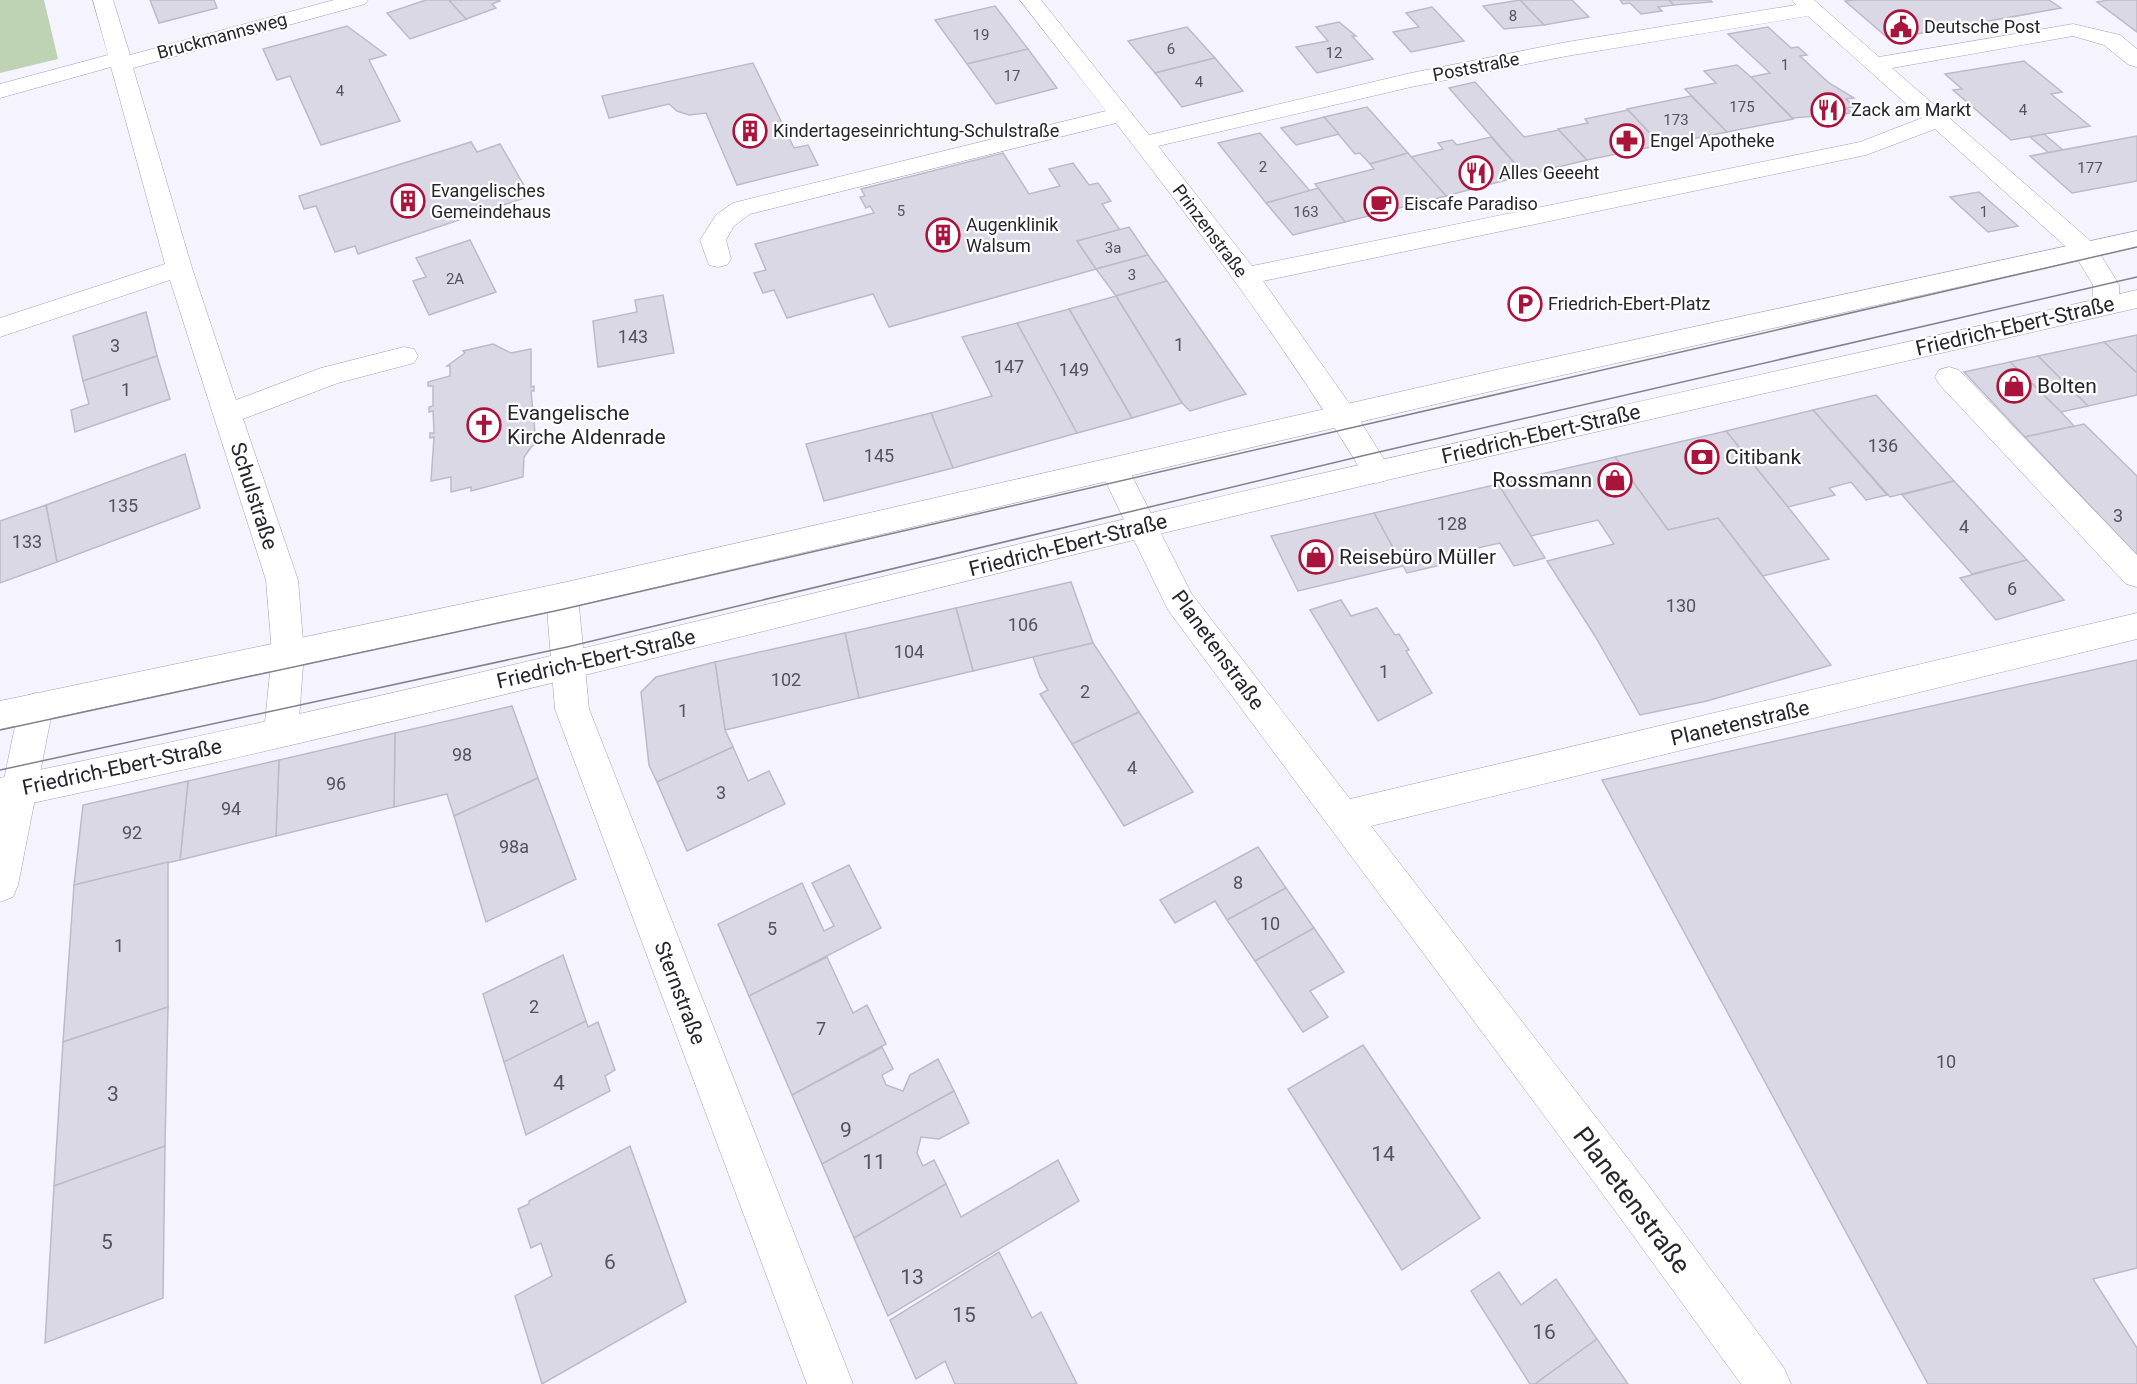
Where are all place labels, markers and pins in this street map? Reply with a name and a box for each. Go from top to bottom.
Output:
public building icon: Deutsche Post [1883,9,1919,45]
place label: Deutsche Post [1924,16,2041,37]
restaurant icon: Zack am Markt [1810,92,1846,128]
place label: Zack am Markt [1851,99,1971,120]
building icon: Kindertageseinrichtung-Schulstraße [732,113,768,149]
place label: Kindertageseinrichtung-Schulstraße [773,120,1059,141]
pharmacy icon: Engel Apotheke [1609,123,1645,159]
place label: Engel Apotheke [1650,130,1775,151]
restaurant icon: Alles Geeeht [1458,155,1494,191]
place label: Alles Geeeht [1499,162,1600,183]
place label: Evangelisches Gemeindehaus [431,180,551,222]
building icon: Evangelisches Gemeindehaus [390,183,426,219]
cafe icon: Eiscafe Paradiso [1363,186,1399,222]
place label: Eiscafe Paradiso [1404,193,1538,214]
place label: Augenklinik Walsum [966,214,1059,256]
building icon: Augenklinik Walsum [925,217,961,253]
parking icon: Friedrich-Ebert-Platz [1507,286,1543,322]
place label: Friedrich-Ebert-Platz [1548,293,1710,314]
shop icon: Bolten [1996,368,2032,404]
place label: Bolten [2037,374,2097,398]
place label: Evangelische Kirche Aldenrade [507,401,666,449]
church icon: Evangelische Kirche Aldenrade [466,407,502,443]
bank icon: Citibank [1684,439,1720,475]
place label: Citibank [1725,445,1802,469]
shop icon: Rossmann [1597,462,1633,498]
place label: Rossmann [1492,468,1592,492]
shop icon: Reisebüro Müller [1298,539,1334,575]
place label: Reisebüro Müller [1339,545,1496,569]

